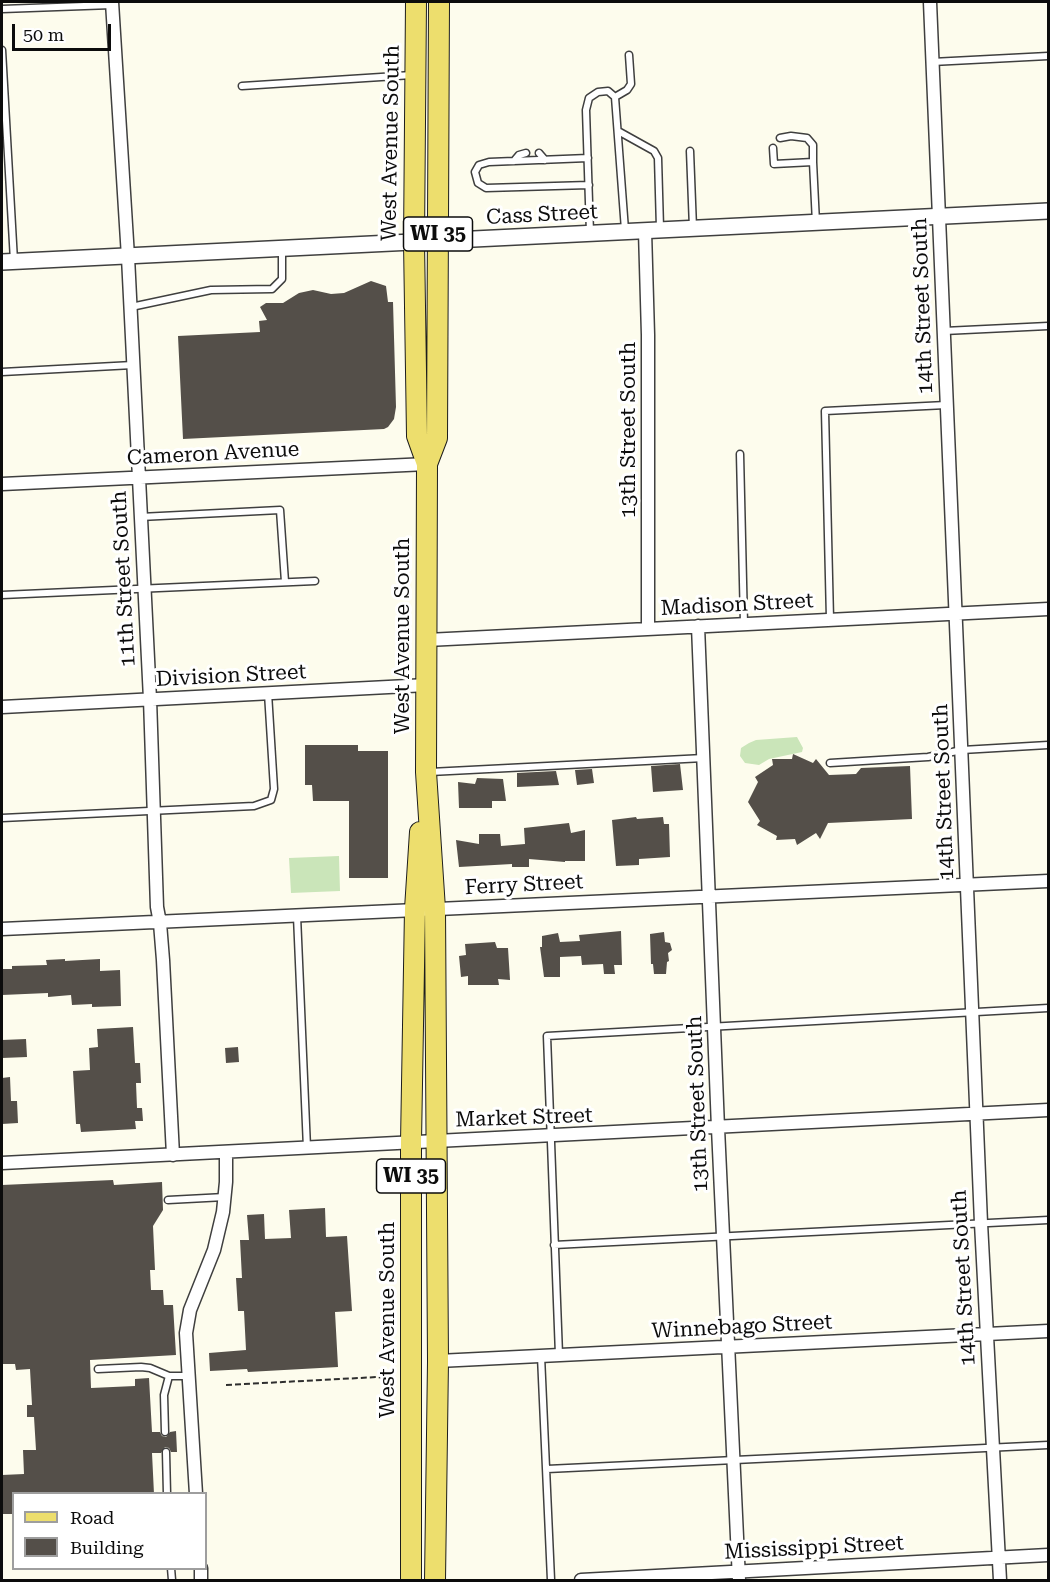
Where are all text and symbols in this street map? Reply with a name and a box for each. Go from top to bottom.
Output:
scale bar [15,12,114,50]
text: 50 m [23,24,64,45]
street label: West Avenue South [377,45,405,241]
street label: Cass Street [486,199,598,231]
road number: WI 35 [404,217,472,251]
street label: 14th Street South [907,217,939,395]
street label: 13th Street South [616,342,642,518]
street label: Cameron Avenue [126,437,300,471]
street label: 11th Street South [107,490,141,668]
street label: West Avenue South [390,538,416,734]
street label: Madison Street [660,588,814,622]
street label: Division Street [155,659,307,693]
street label: 14th Street South [928,703,960,881]
street label: Ferry Street [464,869,584,901]
street label: 13th Street South [682,1015,714,1193]
street label: Market Street [455,1103,593,1133]
road number: WI 35 [376,1159,446,1193]
street label: 14th Street South [947,1189,981,1367]
street label: West Avenue South [375,1222,401,1418]
street label: Winnebago Street [651,1310,833,1344]
legend [12,1492,207,1570]
text: Road [70,1507,114,1528]
street label: Mississippi Street [724,1531,904,1565]
text: Building [70,1537,144,1558]

